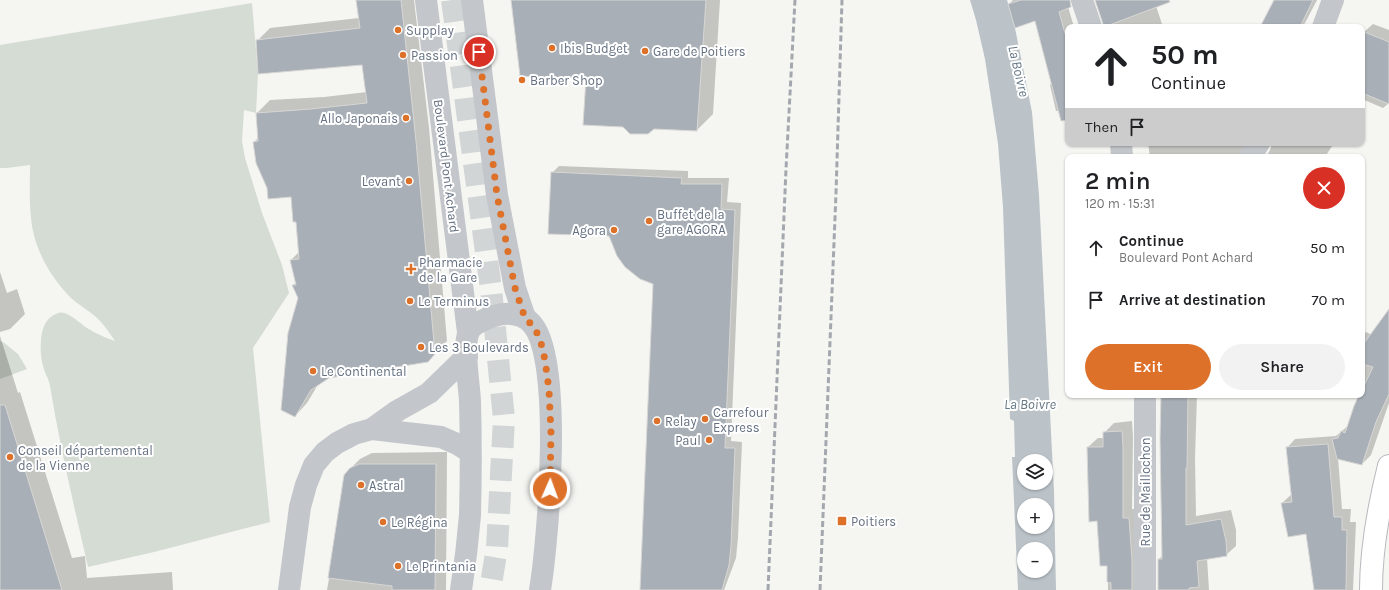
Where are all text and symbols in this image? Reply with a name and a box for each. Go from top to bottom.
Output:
place label: Supplay [406,23,454,38]
marker: Supplay [393,25,403,35]
pin [462,35,496,69]
text: 50 m [1151,38,1219,71]
icon: ahead [1085,40,1137,92]
icon: arrive [468,41,490,63]
place label: Ibis Budget [560,41,628,56]
marker: Ibis Budget [547,43,557,53]
place label: Gare de Poitiers [653,44,746,59]
water label: La Boivre [1004,44,1033,99]
marker: Gare de Poitiers [640,46,650,56]
place label: Passion [411,48,458,63]
marker: Passion [398,50,408,60]
text: Continue [1151,72,1226,94]
place label: Barber Shop [530,73,603,88]
marker: Barber Shop [517,75,527,85]
street label: Boulevard Pont Achard [431,99,462,234]
place label: Allo Japonais [320,111,398,126]
marker: Allo Japonais [401,113,411,123]
icon: arrive [1126,116,1148,138]
text: Then [1085,118,1118,136]
text: 2 min [1085,167,1151,195]
button: close [1303,167,1345,209]
place label: Levant [362,174,401,189]
marker: Levant [404,176,414,186]
text: 120 m · 15:31 [1085,196,1155,211]
place label: Buffet de la gare AGORA [657,207,726,237]
marker: Buffet de la gare AGORA [644,216,654,226]
place label: Agora [572,223,606,238]
marker: Agora [609,225,619,235]
text: Continue [1119,232,1184,250]
icon: ahead [1085,237,1107,259]
text: 50 m [1310,239,1345,257]
text: Boulevard Pont Achard [1119,250,1253,265]
place label: Pharmacie de la Gare [419,255,483,285]
marker: Pharmacie de la Gare [406,264,416,274]
icon: arrive [1085,289,1107,311]
text: Arrive at destination [1119,291,1266,309]
text: 70 m [1311,291,1345,309]
place label: Le Terminus [418,294,489,309]
marker: Le Terminus [405,296,415,306]
place label: Les 3 Boulevards [429,340,529,355]
marker: Les 3 Boulevards [416,342,426,352]
button: Exit [1085,344,1211,390]
button: Share [1219,344,1345,390]
place label: Le Continental [321,364,407,379]
marker: Le Continental [308,366,318,376]
water label: La Boivre [1004,396,1057,413]
place label: Carrefour Express [713,405,769,435]
place label: Relay [665,414,697,429]
marker: Carrefour Express [700,414,710,424]
marker: Relay [652,416,662,426]
place label: Paul [675,433,701,448]
marker: Paul [704,435,714,445]
street label: Rue de Maillochon [1138,438,1153,547]
place label: Conseil départemental de la Vienne [18,443,153,473]
marker: Conseil départemental de la Vienne [5,452,15,462]
map controls [1017,454,1053,578]
button: layers [1017,454,1053,490]
position arrow [529,468,571,510]
place label: Astral [369,478,404,493]
marker: Astral [356,480,366,490]
button: + [1017,498,1053,534]
place label: Poitiers [851,514,896,529]
place label: Le Régina [391,515,448,530]
marker: Poitiers [836,515,848,527]
marker: Le Régina [378,517,388,527]
button: − [1017,542,1053,578]
place label: Le Printania [406,559,476,574]
marker: Le Printania [393,561,403,571]

